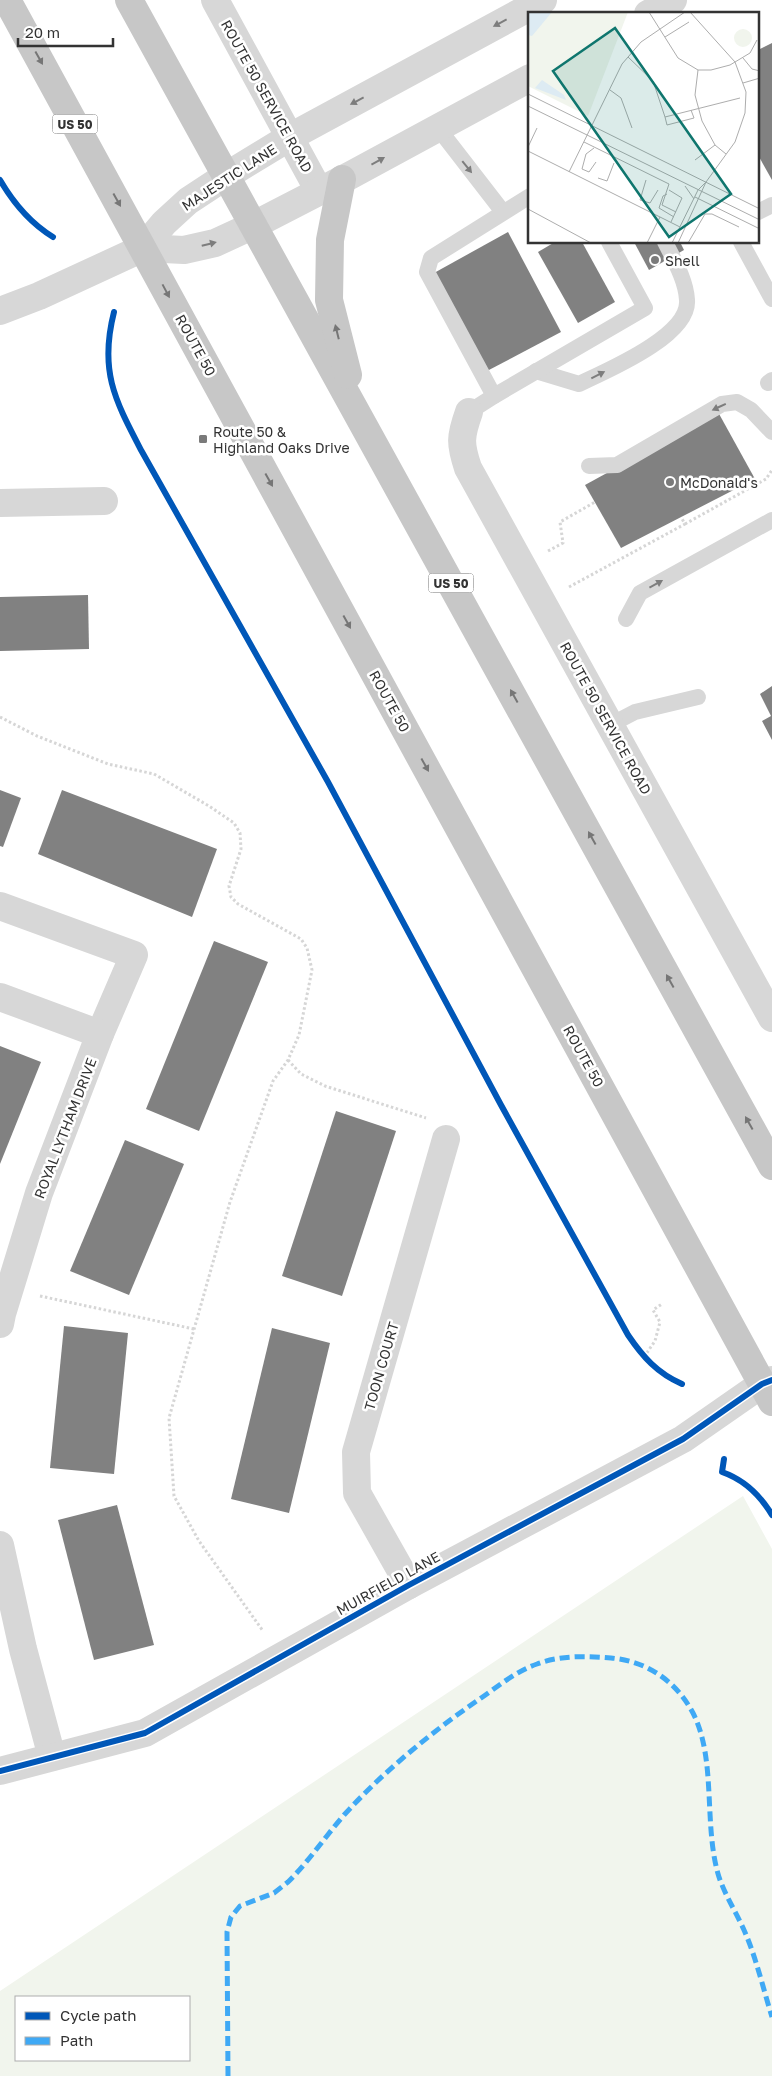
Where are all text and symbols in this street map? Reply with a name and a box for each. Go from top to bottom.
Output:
inset map [528,12,760,244]
scale bar [18,15,112,47]
street label: ROUTE 50 SERVICE ROAD [218,17,316,175]
one-way arrow [493,19,508,27]
text: 20 m [25,23,60,41]
one-way arrow [35,51,43,65]
one-way arrow [351,96,364,105]
road number: US 50 [52,115,98,134]
street label: MAJESTIC LANE [178,140,280,214]
one-way arrow [371,156,385,165]
one-way arrow [462,160,473,173]
one-way arrow [113,193,121,208]
one-way arrow [201,240,216,248]
place label: Shell [665,252,700,269]
marker: Shell [649,254,661,266]
one-way arrow [162,284,171,298]
street label: ROUTE 50 [172,311,220,379]
one-way arrow [333,324,341,339]
one-way arrow [591,371,605,379]
one-way arrow [711,403,726,411]
place label: Route 50 & Highland Oaks Drive [213,423,350,456]
marker: Route 50 & Highland Oaks Drive [197,433,209,445]
one-way arrow [265,473,274,486]
place label: McDonald's [680,474,758,491]
marker: McDonald's [664,476,676,488]
road number: US 50 [428,574,474,592]
one-way arrow [649,580,664,588]
one-way arrow [343,615,351,630]
street label: ROUTE 50 SERVICE ROAD [557,639,655,797]
street label: ROUTE 50 [366,667,414,735]
one-way arrow [510,689,518,703]
one-way arrow [421,758,429,772]
one-way arrow [588,831,596,846]
one-way arrow [666,974,675,987]
street label: ROUTE 50 [560,1022,608,1090]
street label: ROYAL LYTHAM DRIVE [30,1055,100,1201]
one-way arrow [744,1117,753,1130]
street label: TOON COURT [360,1319,402,1412]
street label: MUIRFIELD LANE [333,1548,443,1618]
legend [15,1996,190,2061]
text: Cycle path [60,2006,136,2024]
text: Path [60,2031,93,2049]

